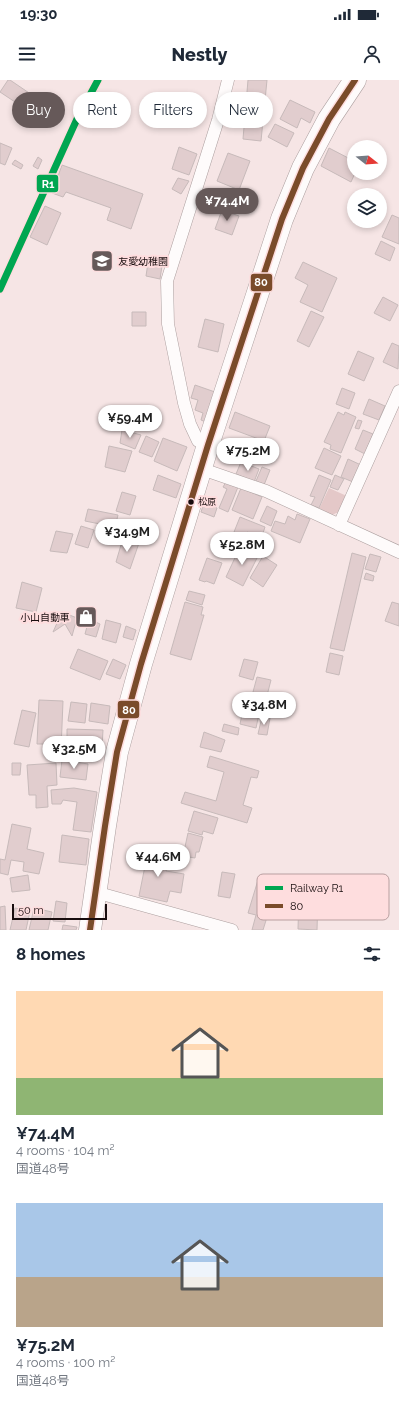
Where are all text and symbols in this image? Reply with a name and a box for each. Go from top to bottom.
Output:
text: 19:30 [20,5,58,23]
icon: menu [16,43,38,65]
icon: person [361,43,383,65]
text: Nestly [172,44,227,65]
chip: Buy [12,92,65,128]
chip: Rent [73,92,131,128]
chip: Filters [139,92,207,128]
chip: New [215,92,273,128]
north arrow [347,140,387,180]
map controls [347,140,387,228]
line badge: R1 [36,174,59,193]
text: R1 [42,178,55,191]
pin: ¥74.4M [194,188,260,222]
button: layers [347,188,387,228]
text: ¥74.4M [204,193,250,208]
school or university icon: 友愛幼稚園 [89,248,115,274]
place label: 友愛幼稚園 [118,256,168,267]
line badge: 80 [250,273,273,292]
text: 80 [254,276,268,289]
pin: ¥59.4M [97,405,163,439]
text: ¥59.4M [107,410,153,425]
pin: ¥75.2M [215,438,281,472]
text: ¥75.2M [225,443,271,458]
marker: 松原 [186,497,196,507]
place label: 松原 [198,497,216,507]
pin: ¥34.9M [94,519,160,553]
text: ¥34.9M [104,524,150,539]
pin: ¥52.8M [209,532,275,566]
text: ¥52.8M [219,537,265,552]
shop icon: 小山自動車 [73,604,99,630]
place label: 小山自動車 [20,612,70,623]
pin: ¥34.8M [231,692,297,726]
text: ¥34.8M [241,697,287,712]
line badge: 80 [117,700,140,719]
text: 80 [122,704,136,717]
pin: ¥32.5M [41,736,107,770]
text: ¥32.5M [51,741,97,756]
pin: ¥44.6M [125,844,191,878]
text: ¥44.6M [135,849,181,864]
legend [257,874,389,920]
text: Railway R1 [290,882,344,895]
text: 80 [290,900,304,913]
scale bar [12,902,107,921]
text: 50 m [18,904,44,917]
icon: filters [361,943,383,965]
text: 8 homes [16,944,85,964]
icon: home [164,1017,236,1089]
text: ¥74.4M [16,1123,75,1143]
text: 4 rooms · 104 m² [16,1143,114,1158]
text: 国道48号 [16,1161,70,1176]
icon: home [164,1229,236,1301]
text: ¥75.2M [16,1335,75,1355]
text: 4 rooms · 100 m² [16,1355,115,1370]
text: 国道48号 [16,1373,70,1388]

